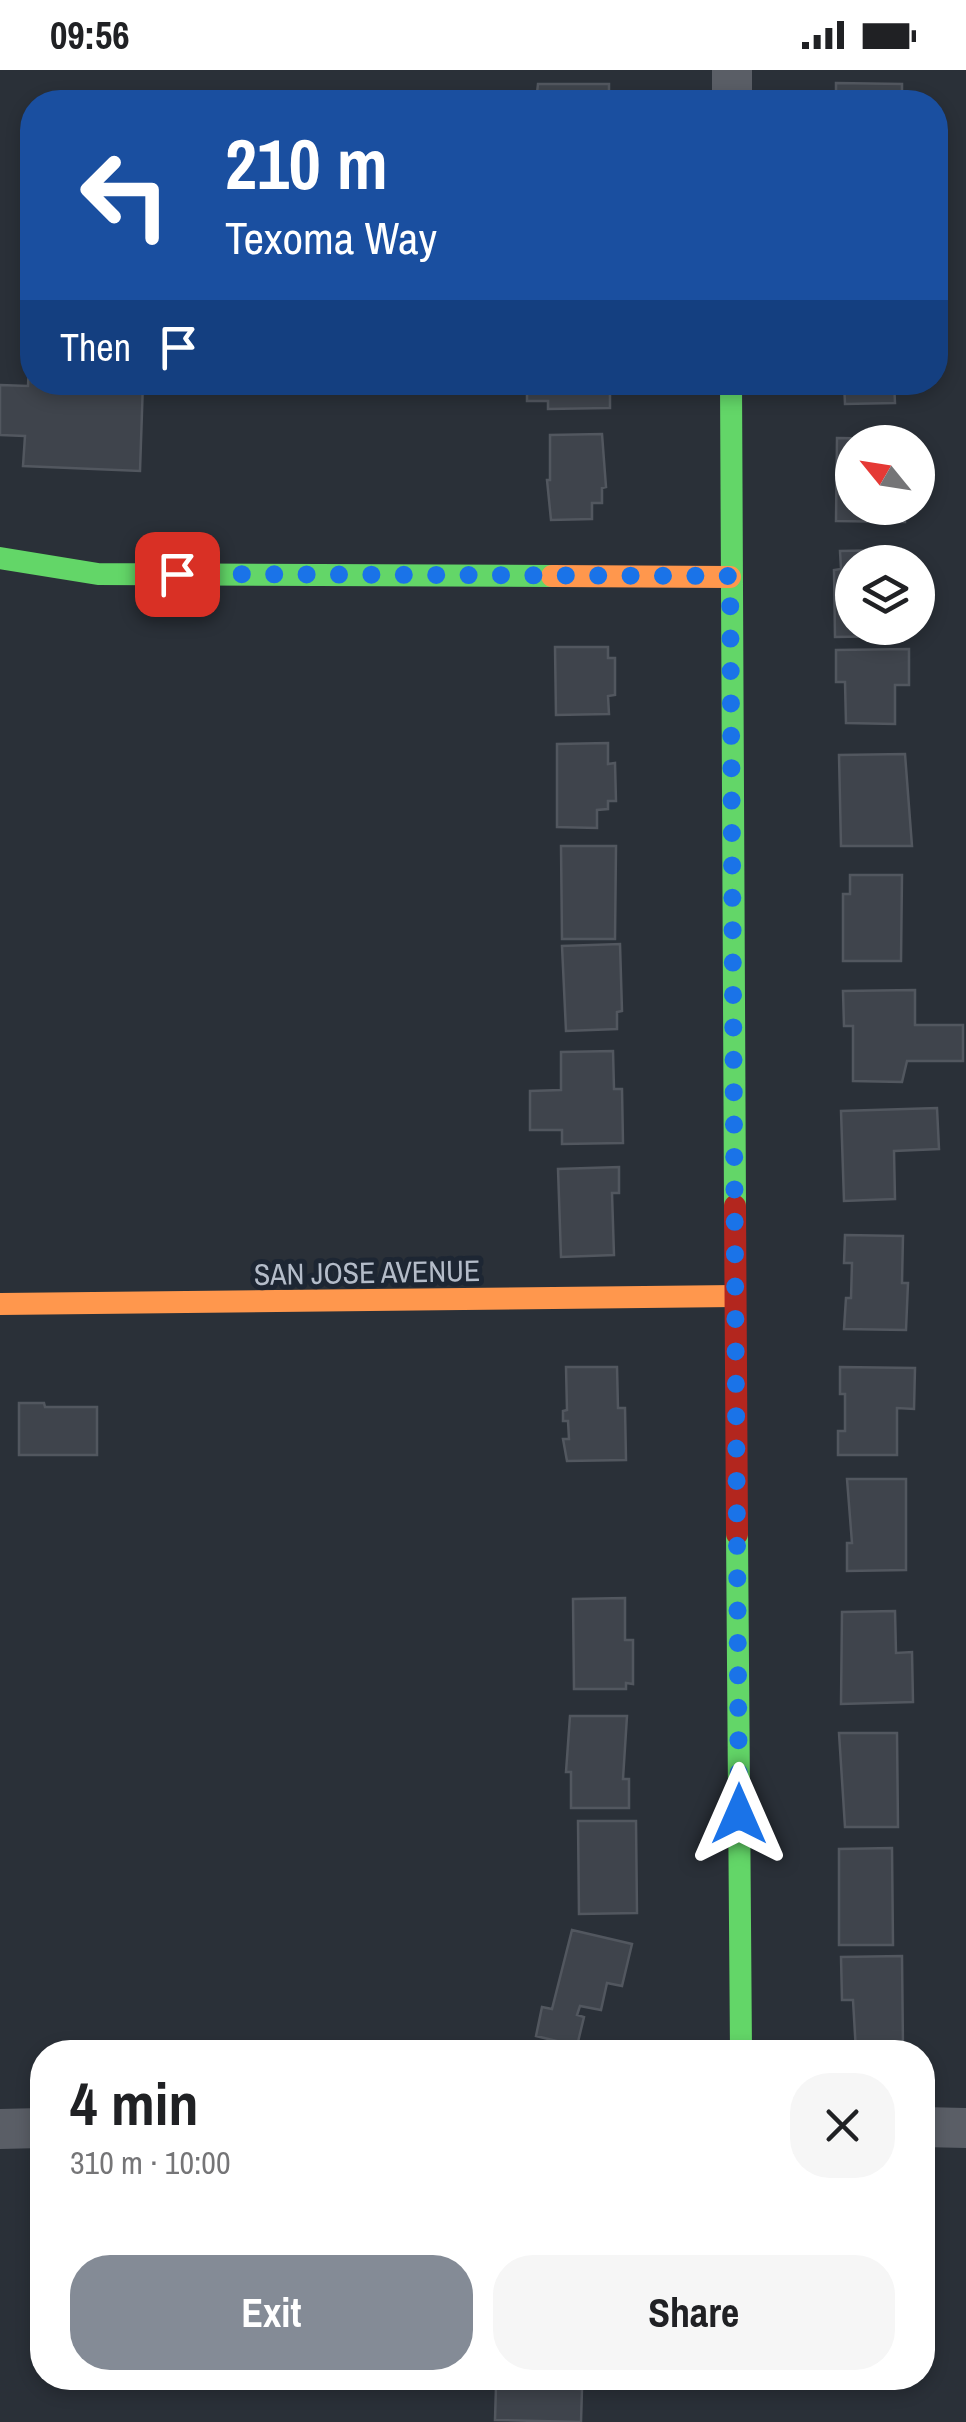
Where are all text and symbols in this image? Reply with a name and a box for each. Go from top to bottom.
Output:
text: 09:56 [50,10,130,61]
text: 210 m [225,117,388,211]
icon: left [60,130,190,260]
text: Texoma Way [225,207,437,268]
icon: arrive [151,320,206,375]
text: Then [60,322,131,373]
north arrow [835,425,935,525]
map controls [835,425,935,645]
pin [135,532,220,617]
button: layers [835,545,935,645]
icon: arrive [150,547,205,602]
street label: SAN JOSE AVENUE [253,1250,481,1294]
position arrow [687,1762,791,1866]
text: 4 min [70,2063,199,2144]
button: close [790,2073,895,2178]
text: 310 m · 10:00 [70,2141,230,2184]
button: Exit [70,2255,473,2370]
button: Share [493,2255,895,2370]

